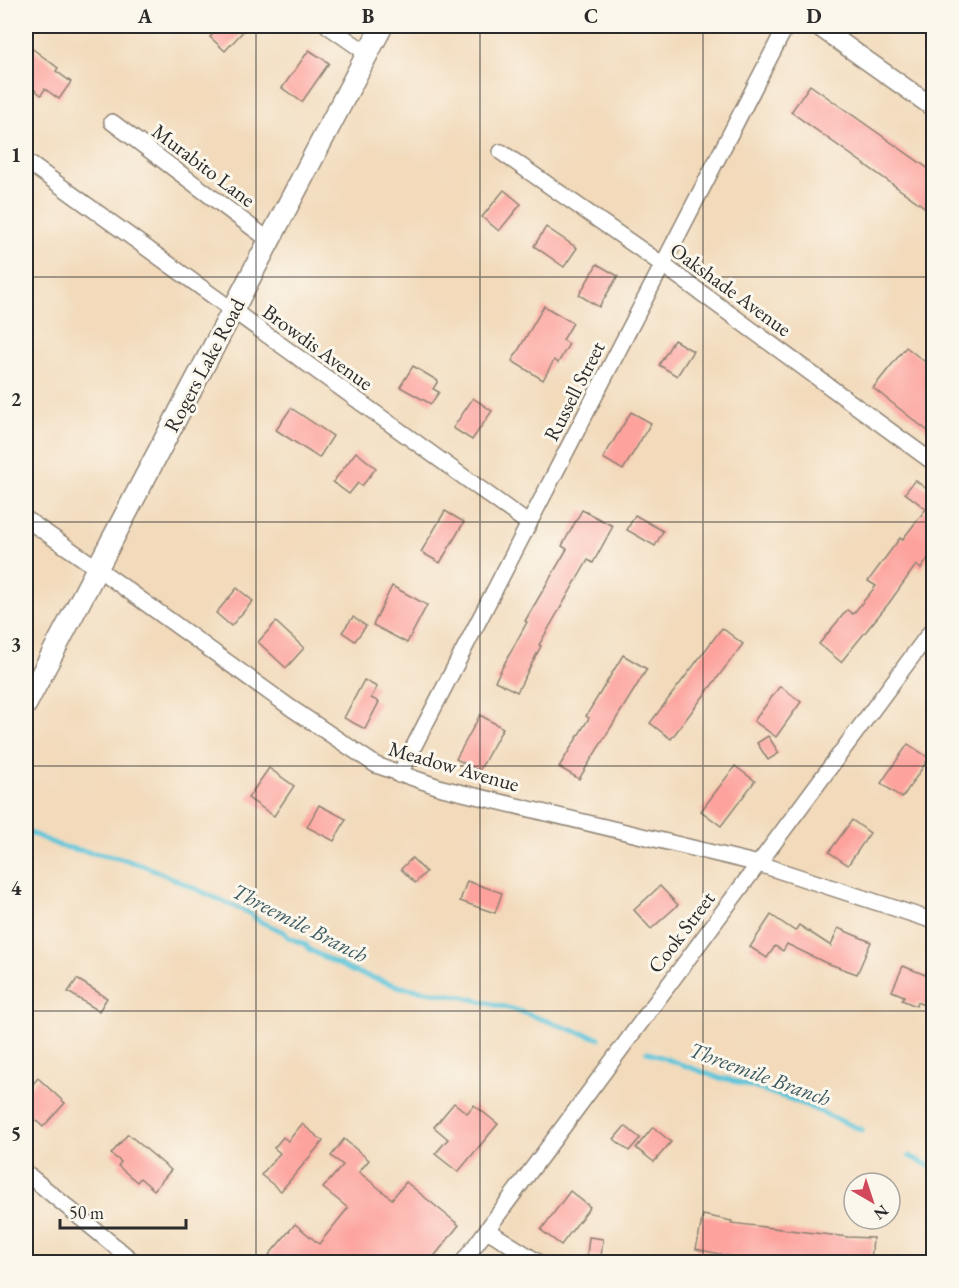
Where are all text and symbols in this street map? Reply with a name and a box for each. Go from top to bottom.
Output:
text: A [137,3,153,29]
text: B [362,3,374,29]
text: C [584,3,598,29]
text: D [806,3,822,29]
street label: Murabito Lane [147,117,261,213]
text: 1 [11,142,21,168]
street label: Oakshade Avenue [665,236,797,342]
street label: Rogers Lake Road [157,293,251,436]
street label: Browdis Avenue [257,298,379,396]
street label: Russell Street [537,336,611,445]
text: 2 [11,386,22,412]
text: 3 [11,631,21,657]
street label: Meadow Avenue [386,734,522,798]
text: 4 [11,875,22,901]
water label: Threemile Branch [227,876,373,970]
street label: Cook Street [641,885,721,978]
water label: Threemile Branch [685,1035,835,1113]
text: 5 [11,1120,21,1146]
north arrow [842,1171,902,1231]
scale bar [60,1192,186,1230]
text: N [869,1200,893,1225]
text: 50 m [69,1201,104,1224]

